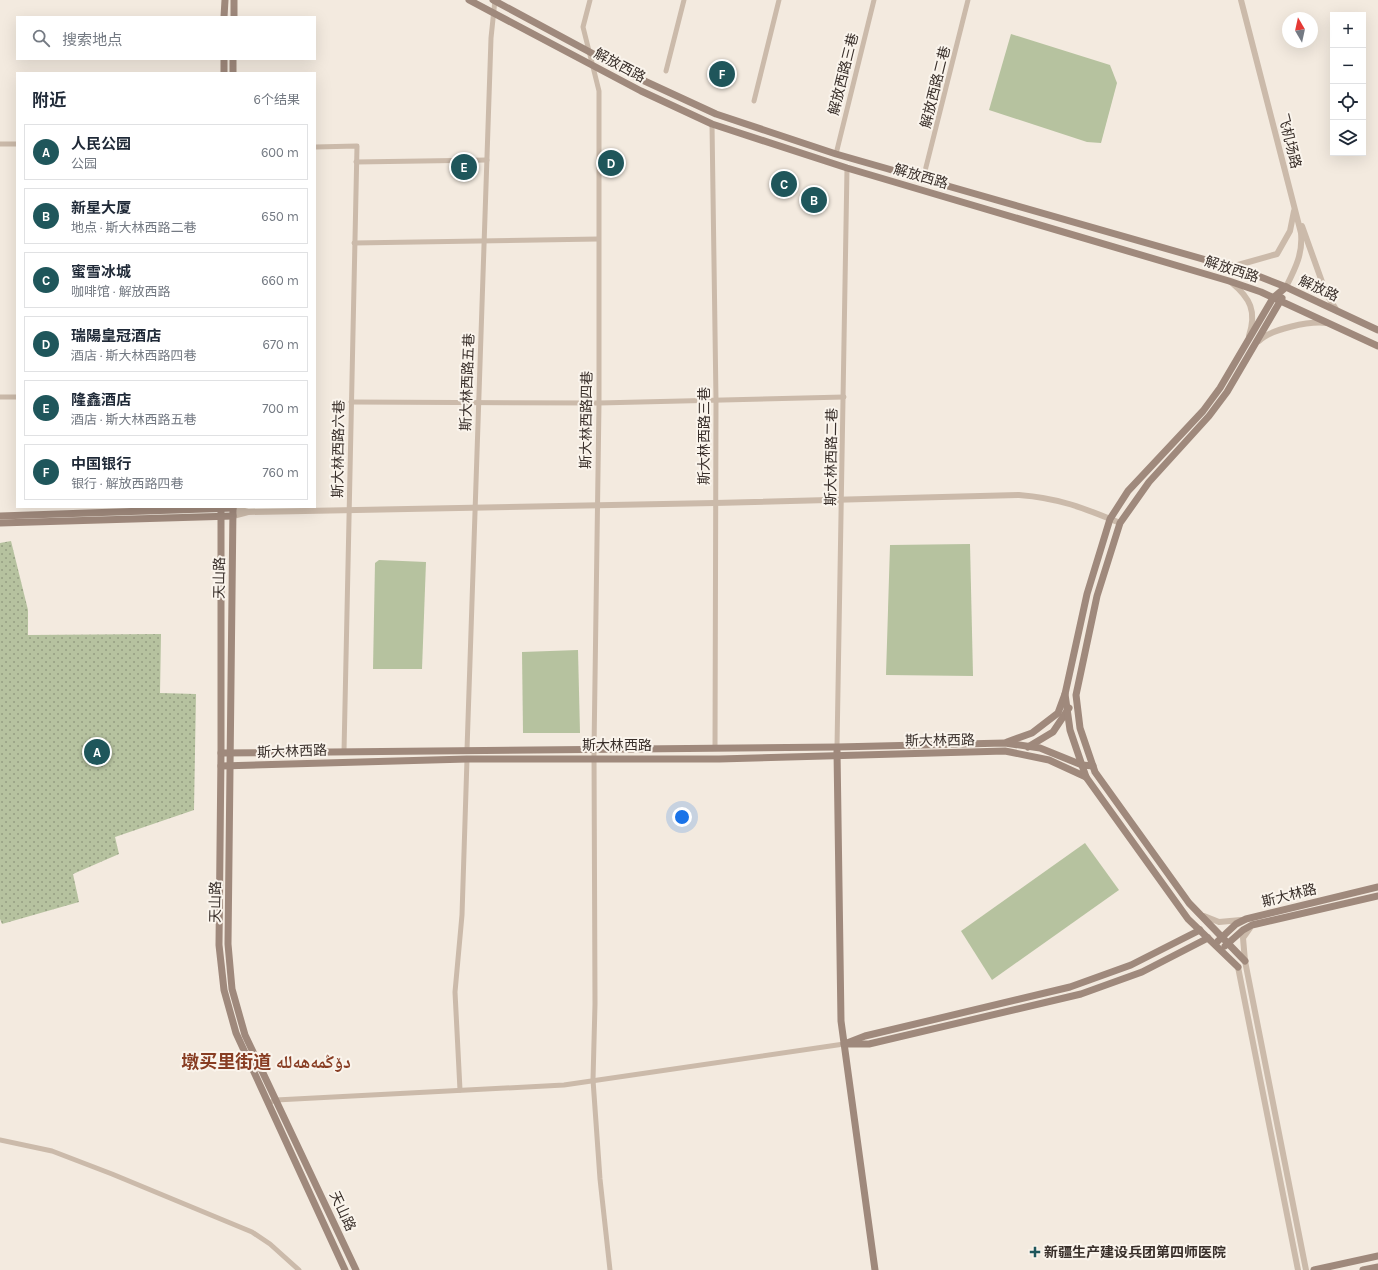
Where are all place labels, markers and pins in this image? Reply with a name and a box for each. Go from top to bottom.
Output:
pin: F [709,59,735,89]
pin: D [598,148,624,178]
pin: E [451,152,477,182]
pin: C [771,169,797,199]
pin: B [801,185,827,215]
pin: A [84,737,110,767]
place label: 新疆生产建设兵团第四师医院 [1044,1244,1226,1261]
marker: 新疆生产建设兵团第四师医院 [1029,1246,1041,1258]

